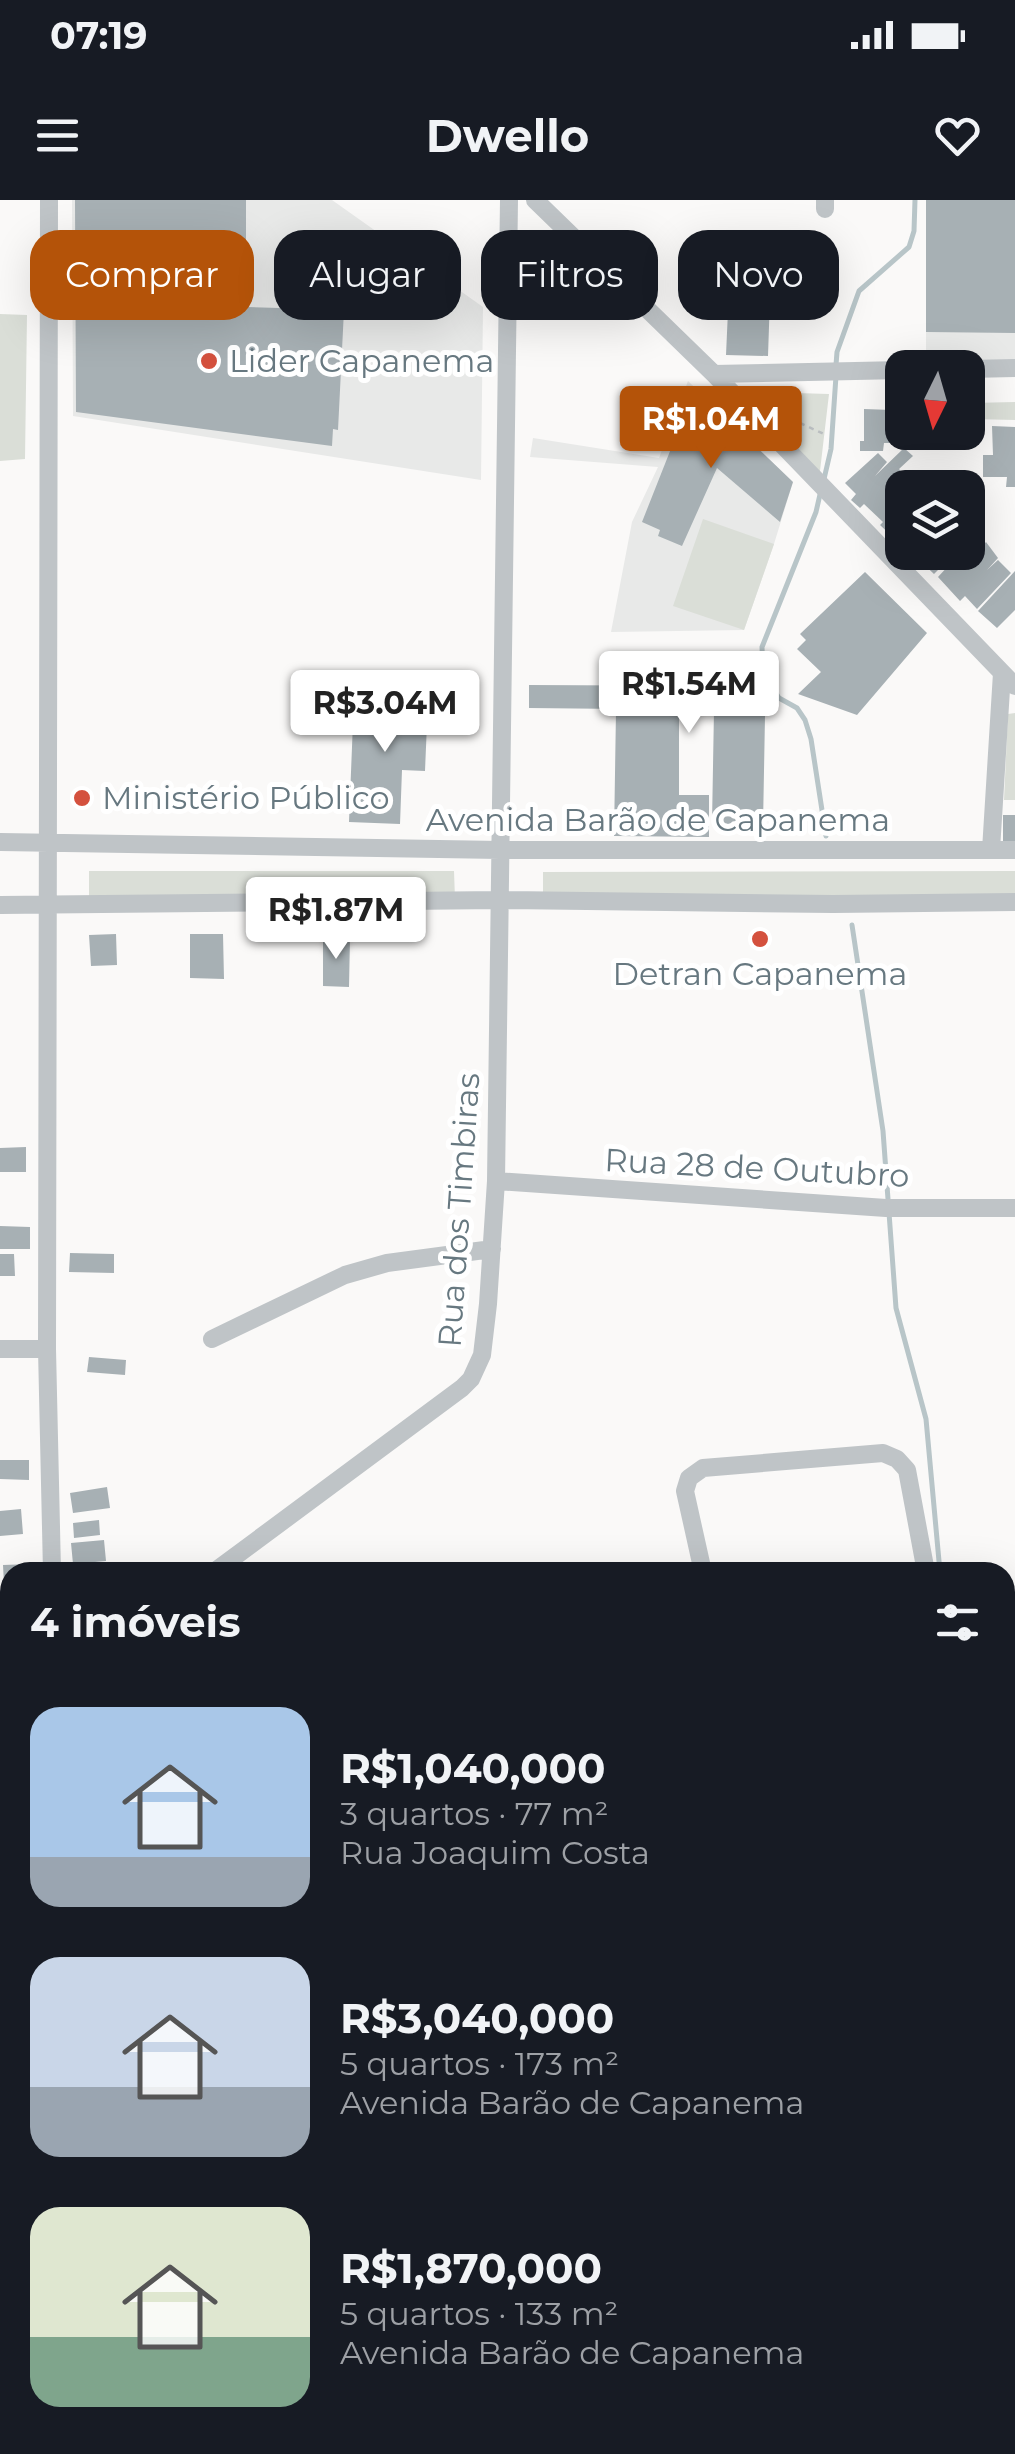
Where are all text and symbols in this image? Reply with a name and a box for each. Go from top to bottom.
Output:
text: 07:19 [50,12,148,59]
icon: menu [30,108,85,163]
text: Dwello [426,108,589,163]
icon: heart [930,108,985,163]
chip: Comprar [30,230,254,320]
chip: Alugar [274,230,461,320]
chip: Filtros [481,230,658,320]
chip: Novo [678,230,839,320]
place label: Lider Capanema [229,341,494,380]
marker: Lider Capanema [198,350,220,372]
north arrow [885,350,985,450]
map controls [885,350,985,570]
pin: R$1.04M [619,386,803,471]
text: R$1.04M [642,399,780,438]
button: layers [885,470,985,570]
pin: R$1.54M [597,651,781,736]
text: R$1.54M [621,664,757,703]
pin: R$3.04M [293,670,477,755]
text: R$3.04M [312,683,458,722]
place label: Ministério Público [102,778,390,817]
marker: Ministério Público [71,787,93,809]
street label: Avenida Barão de Capanema [426,800,890,839]
pin: R$1.87M [244,877,428,962]
text: R$1.87M [268,890,404,929]
marker: Detran Capanema [749,928,771,950]
place label: Detran Capanema [613,954,907,993]
street label: Rua dos Timbiras [429,1071,488,1348]
street label: Rua 28 de Outubro [604,1140,911,1195]
icon: filters [930,1595,985,1650]
text: 4 imóveis [30,1596,241,1648]
text: R$1,040,000 [340,1742,606,1794]
icon: home [110,1747,230,1867]
text: 3 quartos · 77 m² [340,1794,609,1833]
text: Rua Joaquim Costa [340,1833,650,1872]
text: R$3,040,000 [340,1992,614,2044]
icon: home [110,1997,230,2117]
text: 5 quartos · 173 m² [340,2044,619,2083]
text: Avenida Barão de Capanema [340,2083,804,2122]
text: R$1,870,000 [340,2242,602,2294]
icon: home [110,2247,230,2367]
text: 5 quartos · 133 m² [340,2294,618,2333]
text: Avenida Barão de Capanema [340,2333,804,2372]

